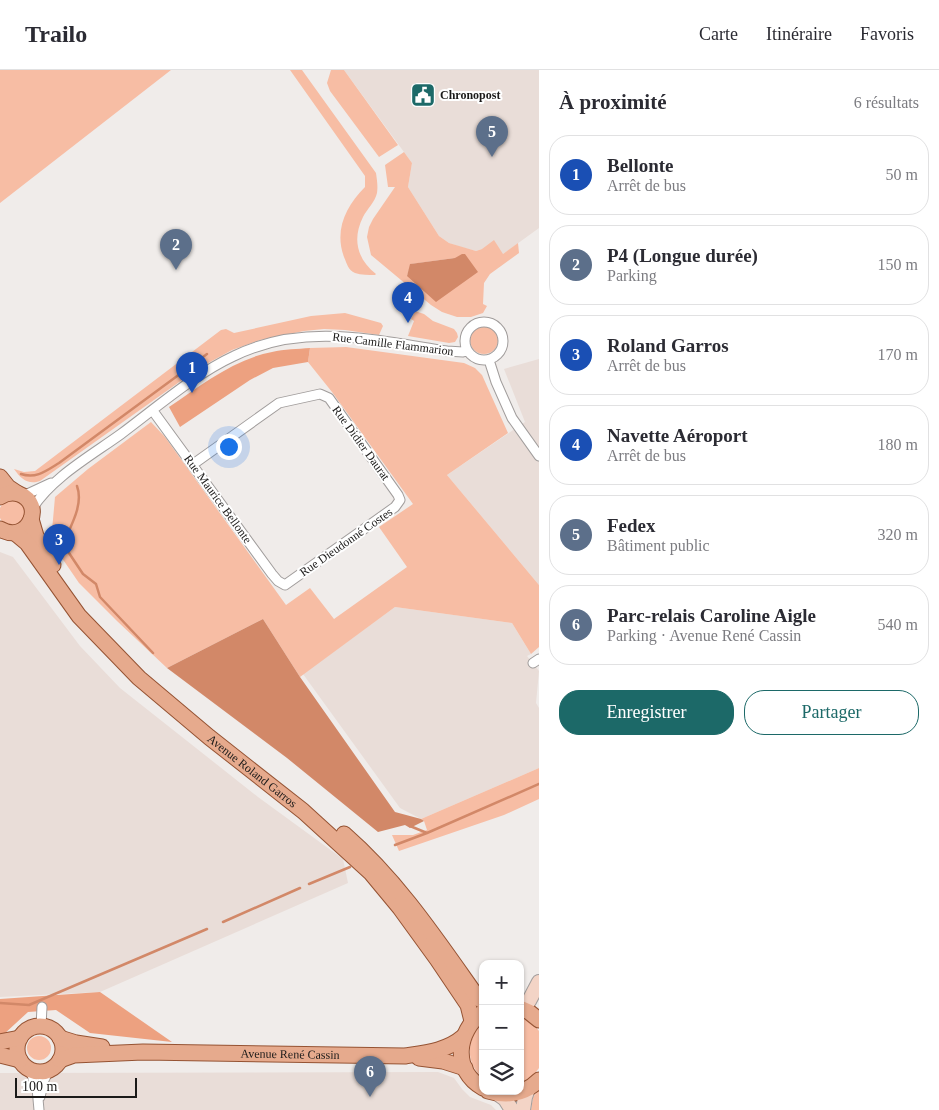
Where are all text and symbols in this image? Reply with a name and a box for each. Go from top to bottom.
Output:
text: Trailo [25,21,87,47]
text: Carte [699,24,738,44]
text: Itinéraire [766,24,832,44]
text: Favoris [860,24,914,44]
public building icon: Chronopost [410,82,436,108]
place label: Chronopost [440,88,500,102]
text: À proximité [559,90,667,114]
text: 6 résultats [854,94,919,111]
pin: 5 [476,116,508,157]
text: Bellonte [607,155,674,176]
text: 1 [572,166,580,183]
text: 50 m [886,166,918,183]
text: Arrêt de bus [607,177,686,194]
pin: 2 [160,229,192,270]
text: P4 (Longue durée) [607,245,758,266]
text: 2 [572,256,580,273]
text: 150 m [878,256,918,273]
text: Parking [607,267,657,284]
pin: 4 [392,282,424,323]
street label: Rue Camille Flammarion [332,330,454,358]
text: Roland Garros [607,335,729,356]
text: 3 [572,346,580,363]
text: 170 m [878,346,918,363]
pin: 1 [176,352,208,393]
text: Arrêt de bus [607,357,686,374]
street label: Rue Didier Daurat [329,403,393,484]
text: Navette Aéroport [607,425,748,446]
your location [216,434,242,460]
text: 4 [572,436,580,453]
text: 180 m [878,436,918,453]
text: Arrêt de bus [607,447,686,464]
street label: Rue Maurice Bellonte [181,452,255,546]
street label: Rue Dieudonné Costes [297,505,395,579]
text: Fedex [607,515,656,536]
pin: 3 [43,524,75,565]
text: 5 [572,526,580,543]
text: 320 m [878,526,918,543]
text: Bâtiment public [607,537,710,554]
text: Parc-relais Caroline Aigle [607,605,816,626]
text: 6 [572,616,580,633]
text: 540 m [878,616,918,633]
text: Parking · Avenue René Cassin [607,627,801,644]
button: Enregistrer [559,690,734,735]
button: Partager [744,690,919,735]
street label: Avenue Roland Garros [205,732,300,811]
map controls [479,960,524,1095]
button: + [479,960,524,1005]
button: − [479,1005,524,1050]
street label: Avenue René Cassin [240,1046,340,1062]
button: layers [479,1050,524,1095]
pin: 6 [354,1056,386,1097]
scale bar [15,1075,138,1098]
text: 100 m [22,1079,57,1094]

